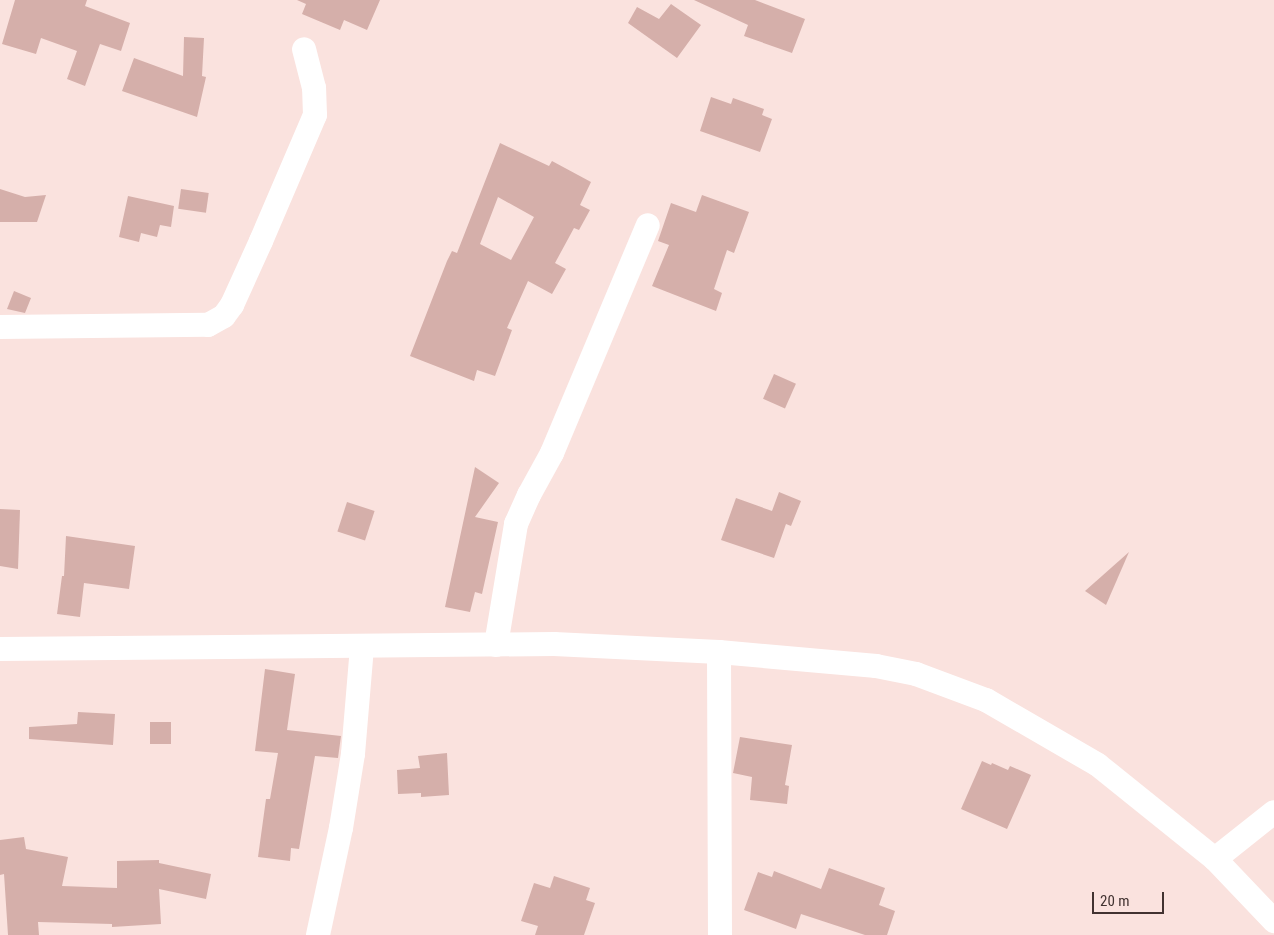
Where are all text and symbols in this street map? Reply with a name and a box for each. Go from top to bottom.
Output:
scale bar [1094,882,1166,914]
text: 20 m [1100,892,1130,910]

